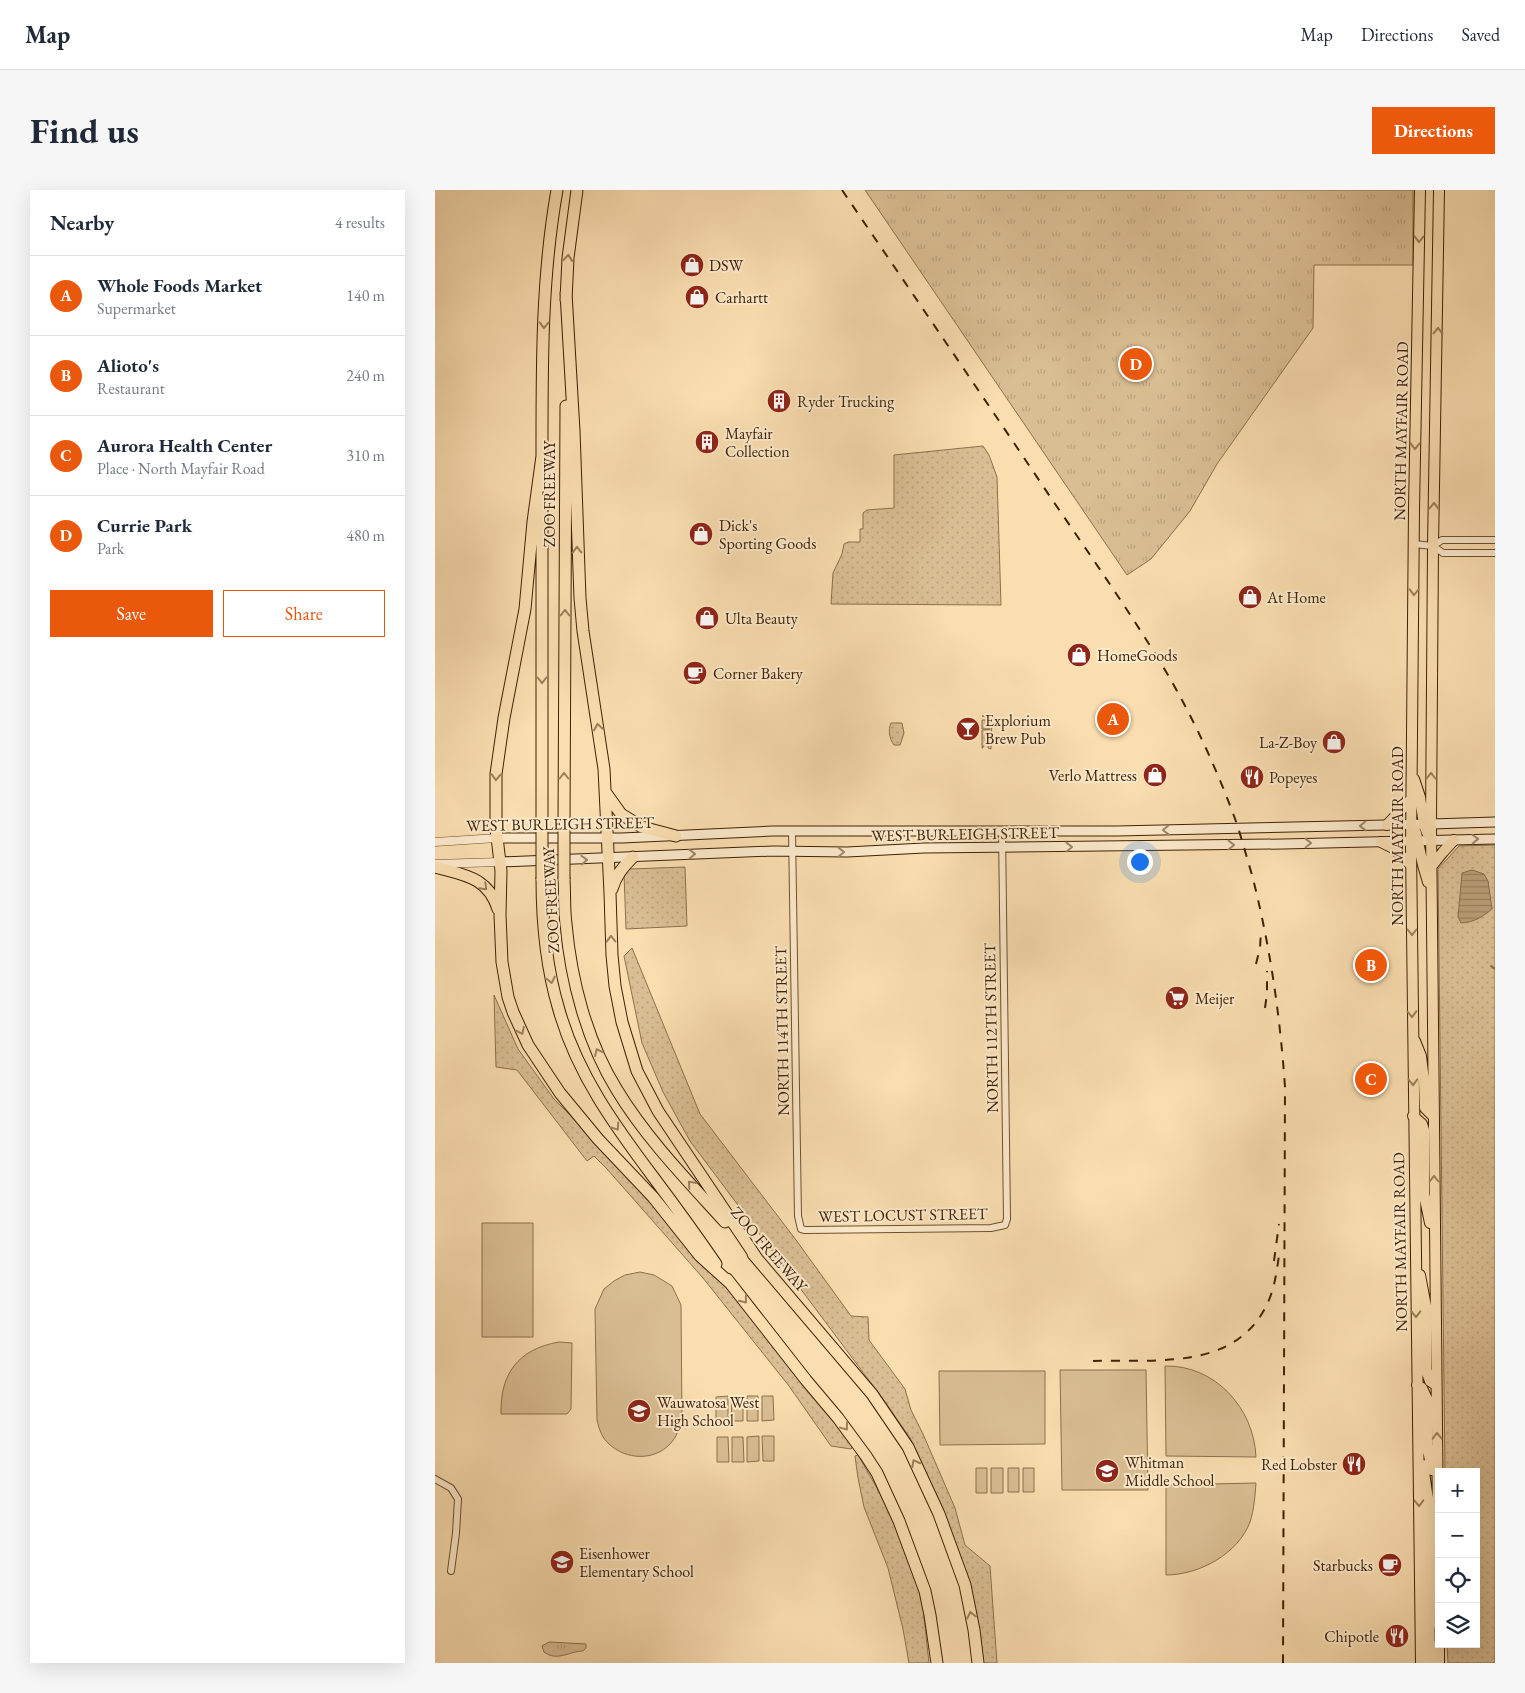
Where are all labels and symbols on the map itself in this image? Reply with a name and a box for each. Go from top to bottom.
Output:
one-way arrow [1414,235,1424,243]
shop icon: DSW [679,252,705,278]
one-way arrow [562,254,573,262]
place label: DSW [709,255,744,276]
shop icon: Carhartt [684,284,710,310]
place label: Carhartt [715,287,768,308]
one-way arrow [538,322,549,330]
one-way arrow [1432,327,1443,335]
street label: NORTH MAYFAIR ROAD [1389,341,1413,521]
pin: D [1120,345,1152,383]
building icon: Ryder Trucking [766,388,792,414]
place label: Ryder Trucking [797,391,895,412]
place label: Mayfair Collection [725,423,790,462]
building icon: Mayfair Collection [694,429,720,455]
street label: ZOO FREEWAY [539,440,560,547]
one-way arrow [1410,442,1421,450]
one-way arrow [1429,502,1439,510]
place label: Dick's Sporting Goods [719,515,816,554]
shop icon: Dick's Sporting Goods [688,521,714,547]
one-way arrow [572,546,582,554]
shop icon: At Home [1237,584,1263,610]
place label: At Home [1266,587,1326,608]
one-way arrow [1408,589,1419,597]
shop icon: Ulta Beauty [694,605,720,631]
place label: Ulta Beauty [725,608,799,629]
one-way arrow [560,609,570,616]
shop icon: HomeGoods [1066,642,1092,668]
place label: HomeGoods [1097,645,1177,666]
cafe icon: Corner Bakery [682,660,708,686]
place label: Corner Bakery [713,663,804,684]
one-way arrow [537,676,547,684]
pin: A [1097,700,1129,738]
place label: Explorium Brew Pub [985,710,1051,749]
bar icon: Explorium Brew Pub [955,716,981,742]
one-way arrow [593,723,603,732]
shop icon: La-Z-Boy [1321,729,1347,755]
place label: La-Z-Boy [1259,732,1318,753]
street label: NORTH MAYFAIR ROAD [1387,746,1408,926]
shop icon: Verlo Mattress [1142,762,1168,788]
restaurant icon: Popeyes [1239,764,1265,790]
place label: Verlo Mattress [1049,765,1137,786]
place label: Popeyes [1269,767,1318,788]
one-way arrow [559,771,569,779]
one-way arrow [1426,771,1436,779]
one-way arrow [491,773,501,781]
street label: WEST BURLEIGH STREET [466,812,654,836]
one-way arrow [1358,821,1366,831]
street label: WEST BURLEIGH STREET [871,822,1059,846]
one-way arrow [1162,825,1170,835]
one-way arrow [1471,834,1479,845]
one-way arrow [1304,838,1312,849]
one-way arrow [1228,840,1235,850]
one-way arrow [1065,842,1073,852]
street label: ZOO FREEWAY [538,845,564,954]
one-way arrow [838,847,845,857]
one-way arrow [689,849,697,860]
your location [1127,849,1153,875]
one-way arrow [580,854,588,865]
one-way arrow [478,881,487,890]
one-way arrow [1407,928,1417,936]
one-way arrow [606,935,617,943]
street label: NORTH 112TH STREET [979,943,1003,1113]
street label: NORTH 114TH STREET [770,946,794,1116]
pin: B [1355,946,1387,984]
one-way arrow [545,975,556,984]
supermarket icon: Meijer [1164,985,1190,1011]
place label: Meijer [1195,988,1235,1009]
one-way arrow [1407,1011,1417,1019]
one-way arrow [515,1026,525,1035]
one-way arrow [594,1048,604,1057]
pin: C [1355,1060,1387,1098]
one-way arrow [1408,1078,1418,1086]
one-way arrow [610,1121,619,1131]
street label: NORTH MAYFAIR ROAD [1388,1152,1412,1332]
one-way arrow [1429,1175,1440,1183]
one-way arrow [688,1180,697,1189]
street label: ZOO FREEWAY [726,1202,812,1297]
street label: WEST LOCUST STREET [818,1203,988,1227]
one-way arrow [738,1294,746,1303]
one-way arrow [1411,1310,1421,1318]
place label: Wauwatosa West High School [657,1392,759,1431]
school or university icon: Wauwatosa West High School [626,1398,652,1424]
one-way arrow [839,1421,848,1431]
one-way arrow [1431,1432,1442,1440]
restaurant icon: Red Lobster [1341,1451,1367,1477]
place label: Whitman Middle School [1125,1452,1215,1491]
place label: Red Lobster [1261,1454,1338,1475]
school or university icon: Whitman Middle School [1094,1458,1120,1484]
one-way arrow [912,1459,922,1468]
one-way arrow [1414,1500,1424,1508]
place label: Eisenhower Elementary School [579,1543,694,1582]
school or university icon: Eisenhower Elementary School [549,1549,575,1575]
cafe icon: Starbucks [1377,1552,1403,1578]
place label: Starbucks [1313,1555,1373,1576]
one-way arrow [966,1610,977,1619]
restaurant icon: Chipotle [1384,1623,1410,1649]
place label: Chipotle [1324,1626,1379,1647]

